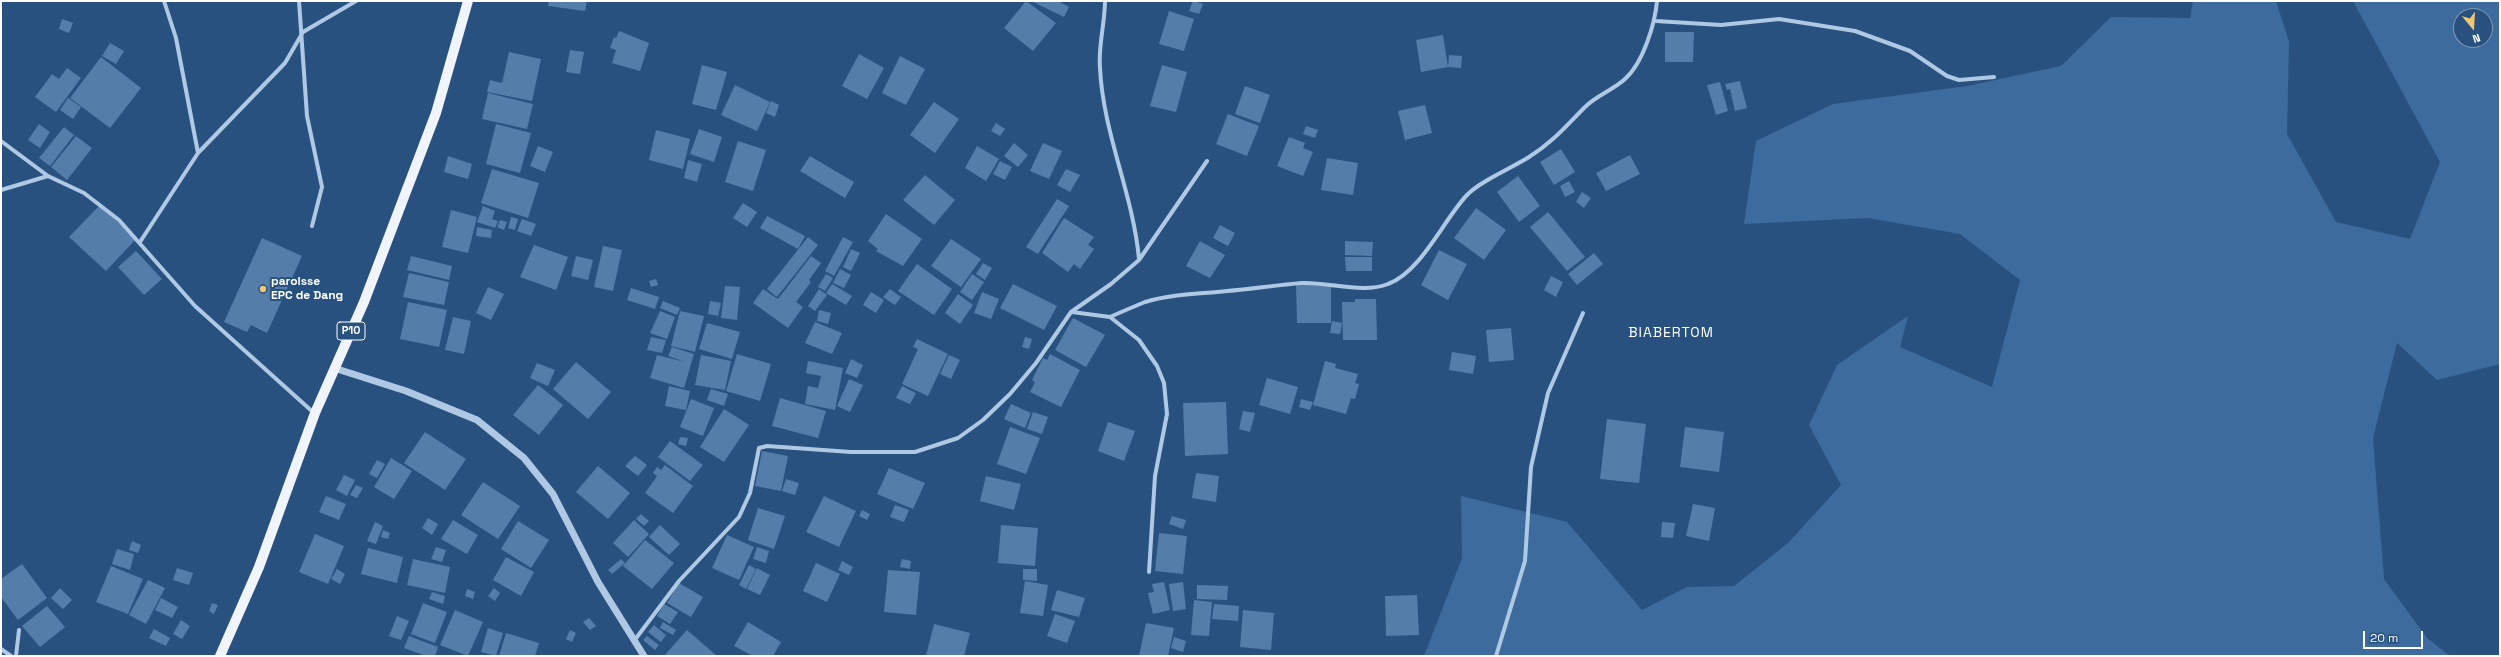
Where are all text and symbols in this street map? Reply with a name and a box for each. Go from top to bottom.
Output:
north arrow [2453,8,2493,48]
text: N [2471,31,2482,46]
place label: paroisse EPC de Dang [271,275,343,303]
marker: paroisse EPC de Dang [258,284,268,294]
road number: P10 [337,322,365,340]
district label: BIABERTOM [1628,325,1714,341]
scale bar [2365,623,2425,649]
text: 20 m [2370,630,2398,646]

